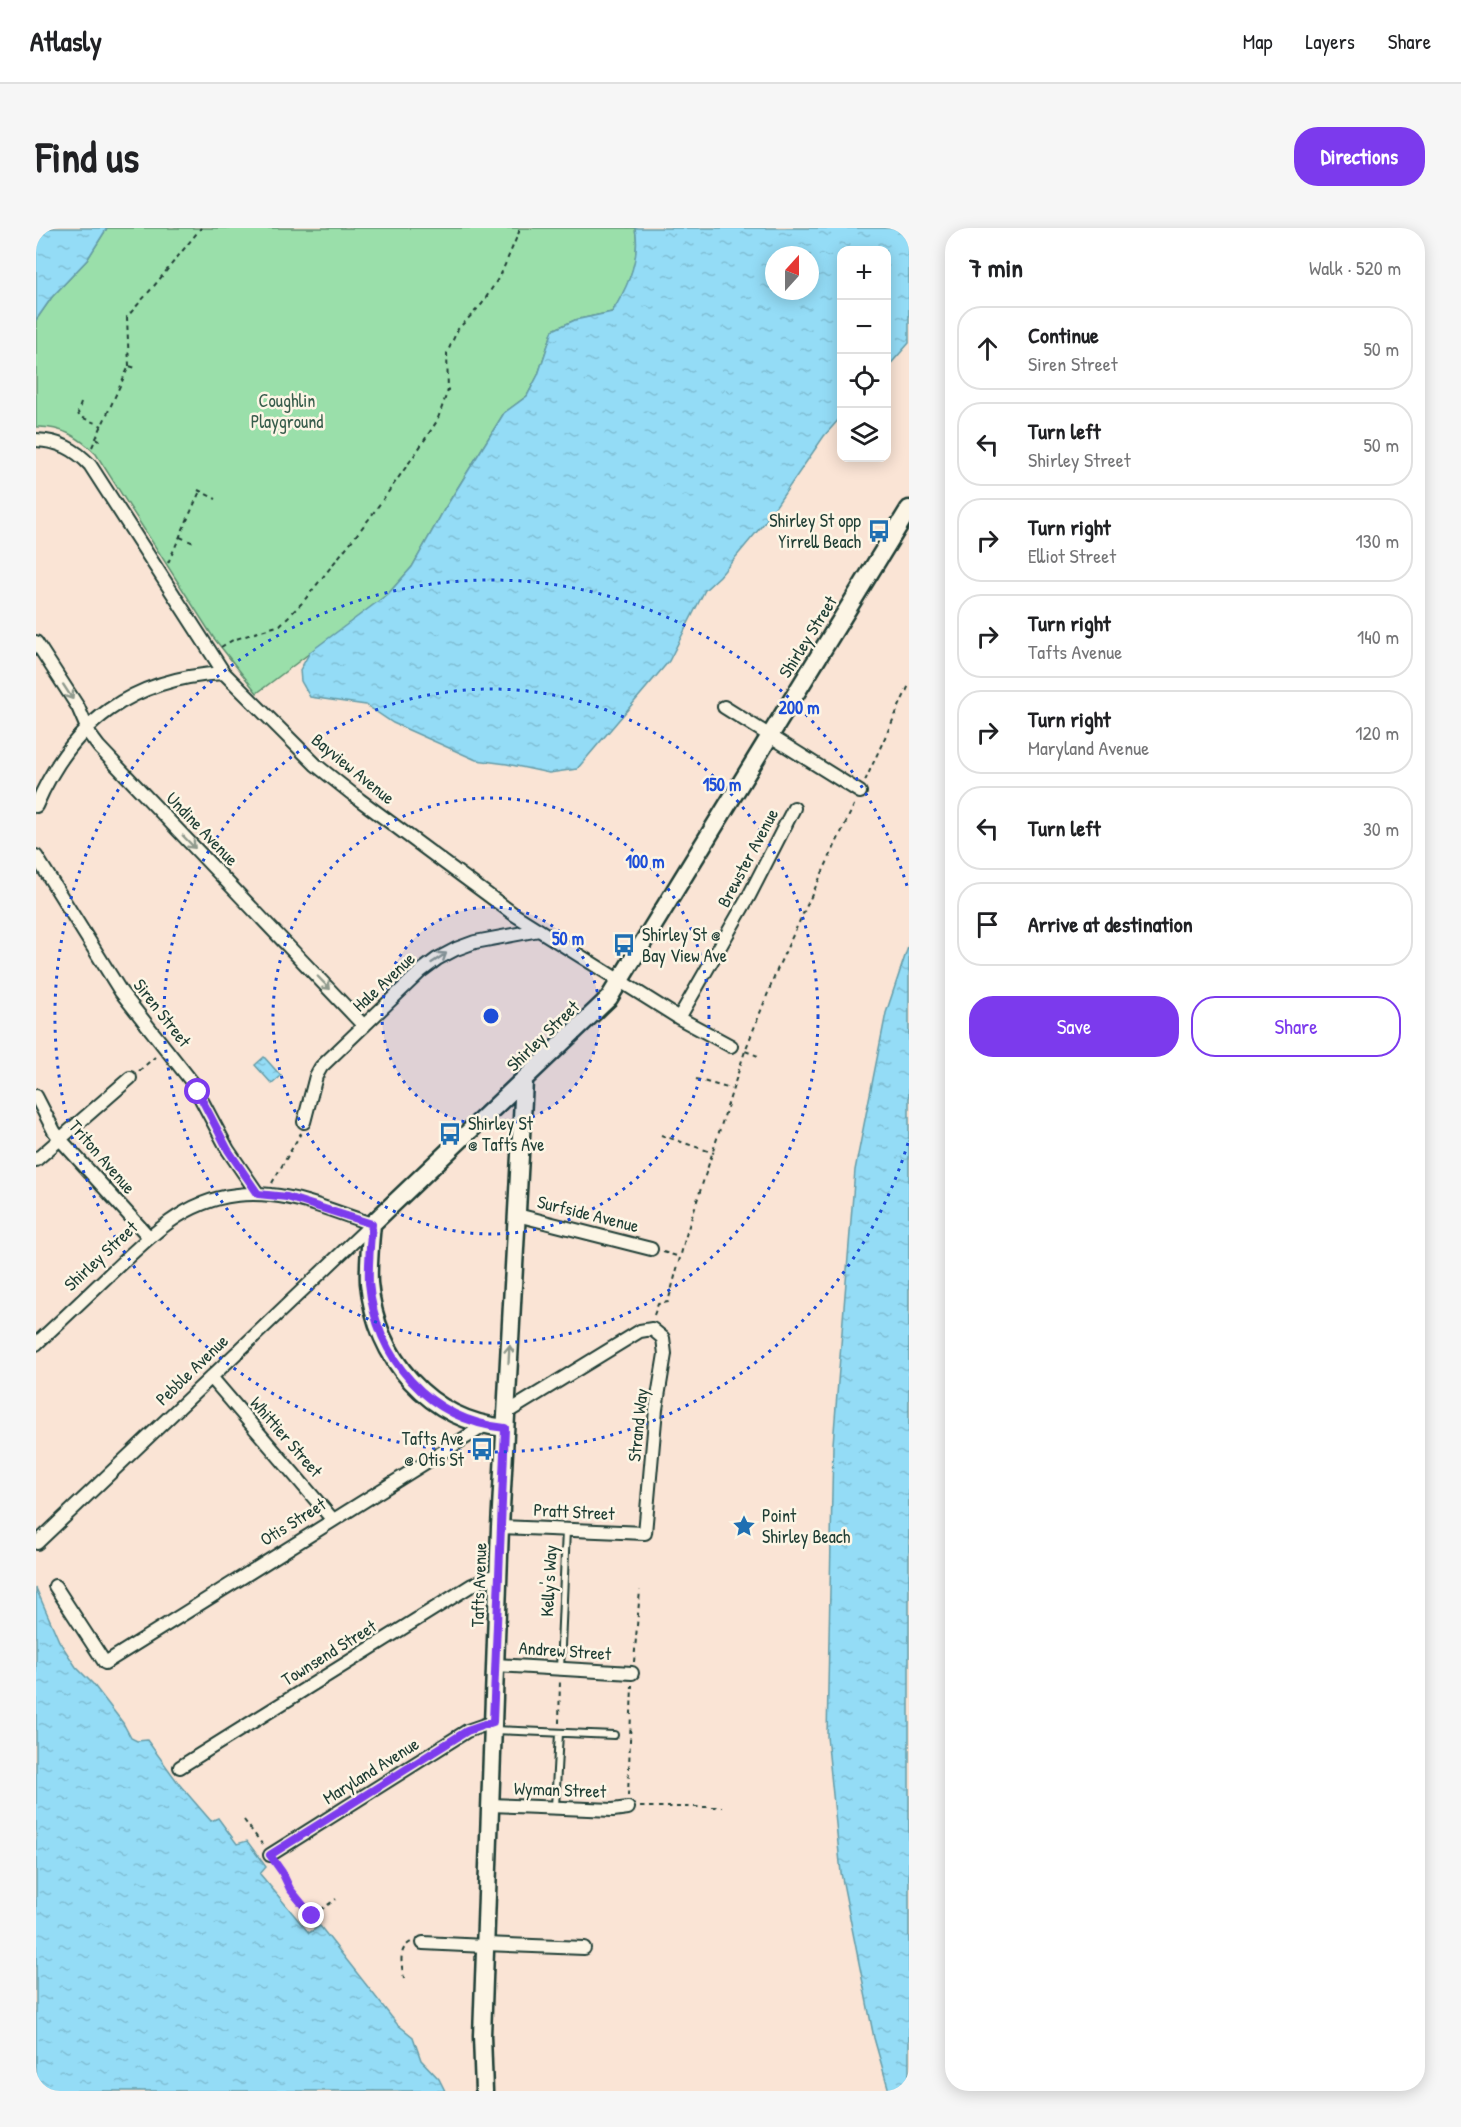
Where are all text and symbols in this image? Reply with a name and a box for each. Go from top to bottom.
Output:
text: Atlasly [30,22,102,60]
text: Map [1243,27,1272,56]
text: Layers [1305,27,1355,56]
text: Share [1388,27,1431,56]
button: Directions [1294,127,1425,186]
text: Find us [36,128,139,185]
north arrow [765,246,819,300]
map controls [837,246,891,462]
button: + [837,246,891,300]
text: 7 min [969,250,1023,285]
text: Walk · 520 m [1309,254,1401,281]
button: − [837,300,891,354]
text: Continue [1028,320,1099,350]
icon: ahead [971,332,1004,365]
text: 50 m [1363,335,1399,362]
text: Siren Street [1028,350,1118,377]
button: locate [837,354,891,408]
park label: Coughlin Playground [251,388,323,434]
button: layers [837,408,891,462]
text: Turn left [1028,416,1101,446]
icon: left [971,428,1004,461]
text: 50 m [1363,431,1399,458]
text: Shirley Street [1028,446,1131,473]
place label: Shirley St opp Yirrell Beach [769,508,861,554]
text: Turn right [1028,512,1111,542]
bus stop icon: Shirley St opp Yirrell Beach [866,518,892,544]
icon: right [971,524,1004,557]
text: 130 m [1356,527,1399,554]
text: Elliot Street [1028,542,1116,569]
street label: Shirley Street [772,590,843,683]
text: Turn right [1028,608,1111,638]
icon: right [971,620,1004,653]
text: 140 m [1357,623,1399,650]
text: Tafts Avenue [1028,638,1122,665]
one-way arrow [61,683,74,700]
text: 200 m [779,695,819,720]
text: Turn right [1028,704,1111,734]
icon: right [971,716,1004,749]
text: 120 m [1355,719,1399,746]
street label: Bayview Avenue [306,727,400,810]
text: Maryland Avenue [1028,734,1149,761]
text: 150 m [703,772,741,797]
street label: Undine Avenue [161,786,244,871]
street label: Brewster Avenue [711,804,784,912]
icon: left [971,812,1004,845]
text: Turn left [1028,813,1101,843]
text: 30 m [1363,815,1399,842]
one-way arrow [182,834,197,849]
text: 100 m [625,849,665,874]
icon: arrive [971,908,1004,941]
text: Arrive at destination [1028,909,1193,939]
place label: Shirley St @ Bay View Ave [642,922,727,968]
text: 50 m [552,926,584,951]
bus stop icon: Shirley St @ Bay View Ave [611,932,637,958]
street label: Hale Avenue [347,946,420,1017]
one-way arrow [430,952,447,965]
street label: Siren Street [128,973,198,1053]
one-way arrow [317,976,331,991]
street label: Shirley Street [501,994,585,1077]
button: Save [969,996,1179,1057]
button: Share [1191,996,1401,1057]
centre of rings [481,1006,501,1026]
route start [184,1078,210,1104]
place label: Shirley St @ Tafts Ave [468,1111,544,1157]
street label: Triton Avenue [63,1114,142,1199]
bus stop icon: Shirley St @ Tafts Ave [437,1121,463,1147]
street label: Surfside Avenue [535,1189,642,1238]
street label: Shirley Street [58,1214,144,1296]
street label: Pebble Avenue [150,1329,234,1411]
one-way arrow [504,1345,515,1365]
street label: Strand Way [621,1387,654,1463]
street label: Whittier Street [244,1391,329,1483]
place label: Tafts Ave @ Otis St [402,1426,465,1472]
bus stop icon: Tafts Ave @ Otis St [469,1436,495,1462]
street label: Otis Street [255,1491,331,1552]
street label: Pratt Street [533,1497,616,1526]
place label: Point Shirley Beach [762,1503,851,1549]
place icon: Point Shirley Beach [731,1513,757,1539]
street label: Tafts Avenue [465,1542,492,1628]
street label: Kelly's Way [534,1544,563,1617]
street label: Townsend Street [277,1613,382,1692]
street label: Andrew Street [518,1635,613,1666]
street label: Maryland Avenue [318,1731,424,1810]
street label: Wyman Street [514,1775,607,1804]
route end [298,1902,324,1928]

